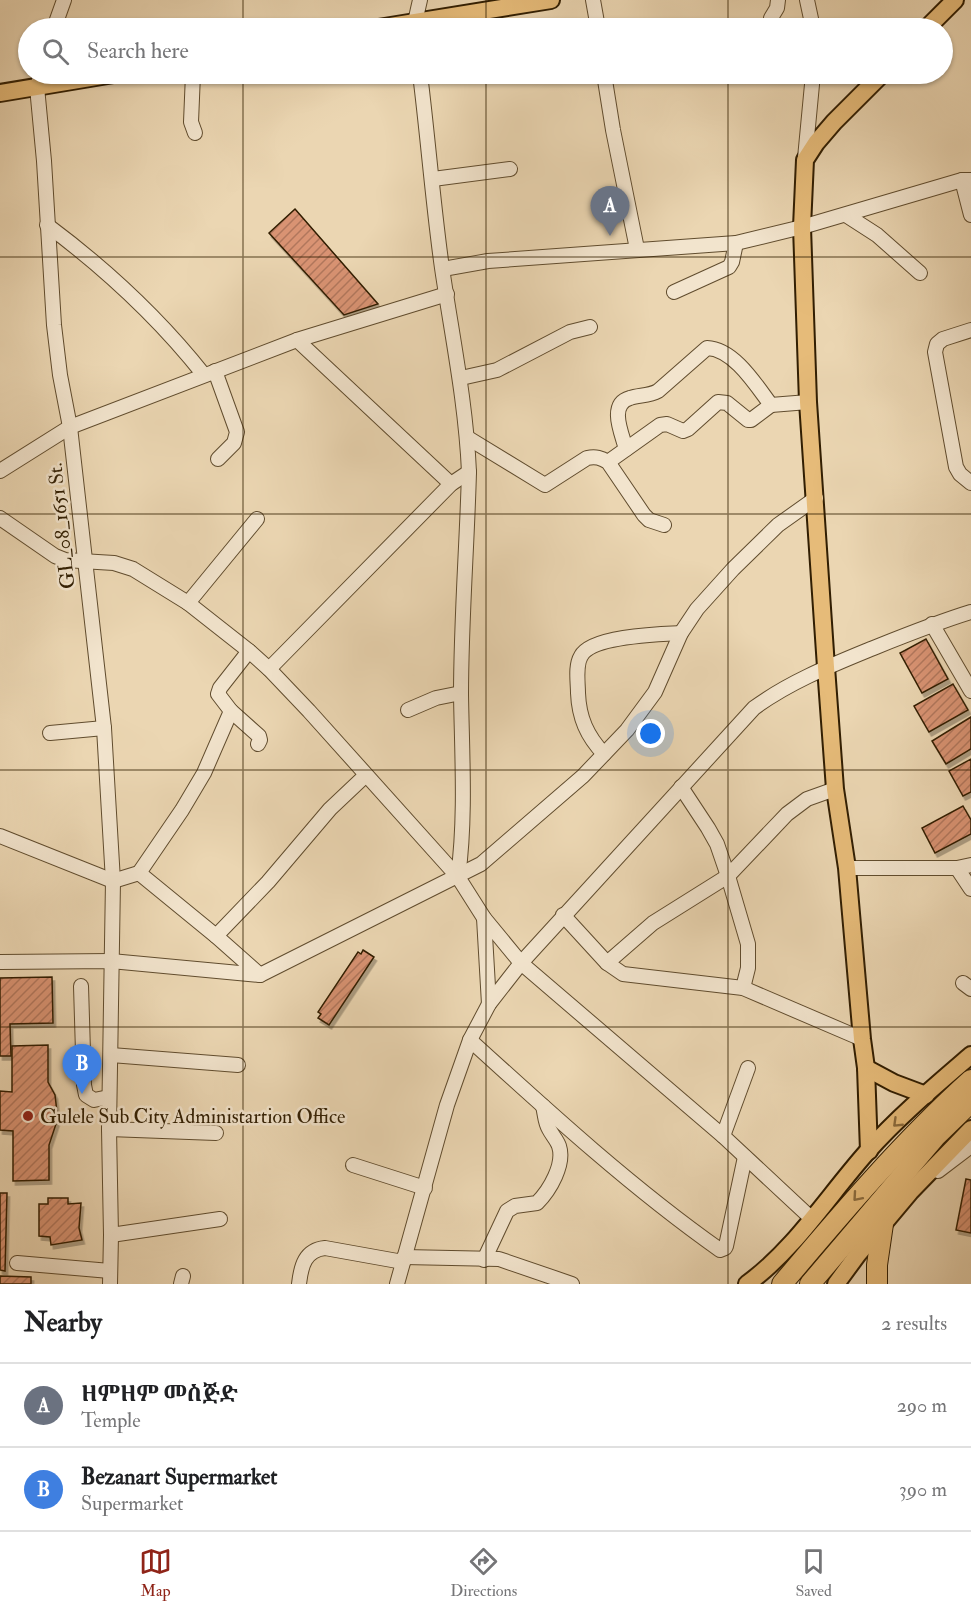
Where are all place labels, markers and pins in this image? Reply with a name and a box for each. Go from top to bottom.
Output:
pin: A [590,186,630,236]
pin: B [62,1044,101,1094]
place label: Gulele Sub City Administartion Office [40,1104,345,1129]
marker: Gulele Sub City Administartion Office [21,1109,35,1123]

